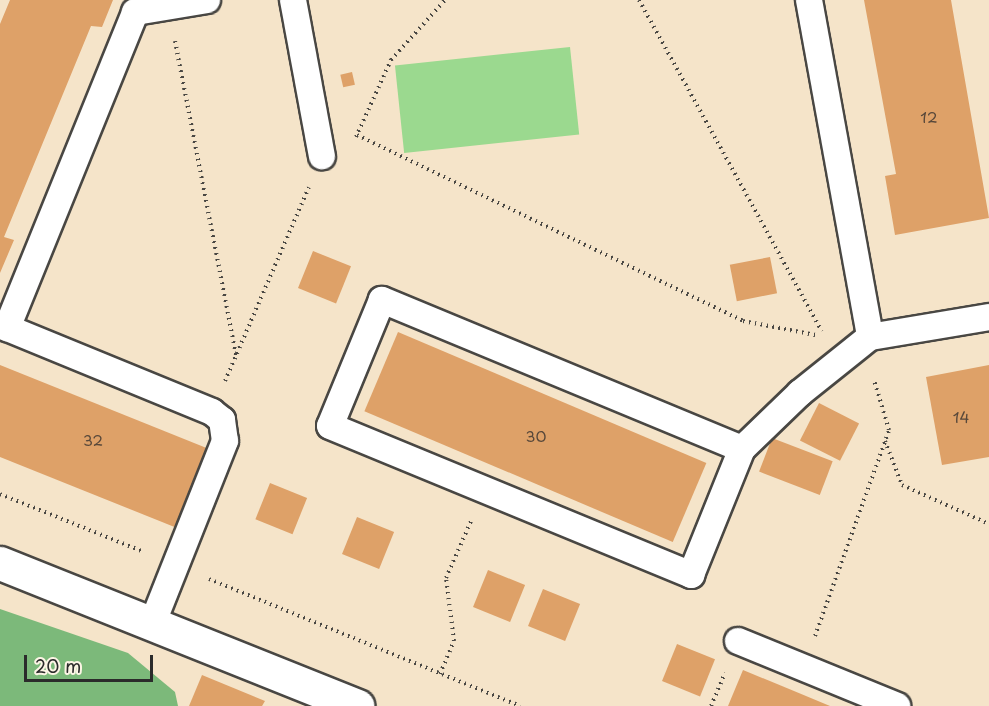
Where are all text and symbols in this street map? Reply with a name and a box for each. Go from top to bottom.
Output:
house number: 12 [920,108,938,126]
house number: 14 [953,408,969,426]
house number: 30 [526,427,546,445]
house number: 32 [83,431,103,449]
scale bar [27,643,156,681]
text: 20 m [35,652,81,679]

